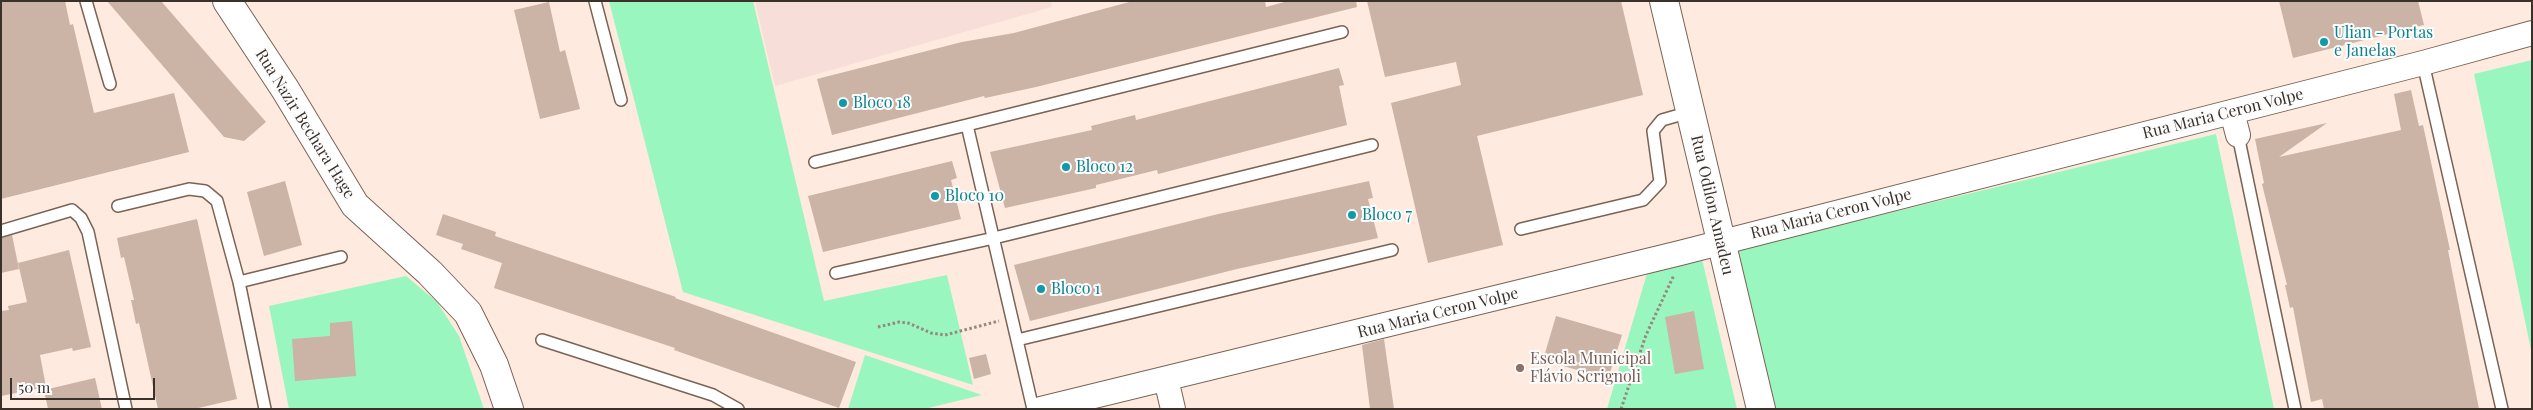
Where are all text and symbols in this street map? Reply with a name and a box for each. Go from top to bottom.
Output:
place label: Ulian - Portas e Janelas [2334,23,2433,61]
marker: Ulian - Portas e Janelas [2318,36,2330,48]
street label: Rua Nazir Bechara Hage [251,46,359,202]
street label: Rua Maria Ceron Volpe [2141,85,2305,143]
place label: Bloco 18 [853,93,911,113]
marker: Bloco 18 [837,97,849,109]
street label: Rua Odilon Amadeu [1687,133,1737,277]
place label: Bloco 12 [1076,157,1133,177]
marker: Bloco 12 [1060,161,1072,173]
street label: Rua Maria Ceron Volpe [1749,185,1913,243]
place label: Bloco 10 [945,186,1004,206]
marker: Bloco 10 [929,190,941,202]
place label: Bloco 7 [1362,205,1412,225]
marker: Bloco 7 [1346,209,1358,221]
place label: Bloco 1 [1051,279,1100,299]
marker: Bloco 1 [1035,283,1047,295]
street label: Rua Maria Ceron Volpe [1356,284,1520,342]
place label: Escola Municipal Flávio Scrignoli [1530,349,1651,387]
marker: Escola Municipal Flávio Scrignoli [1514,362,1526,374]
scale bar [12,368,158,400]
text: 50 m [18,377,50,397]

